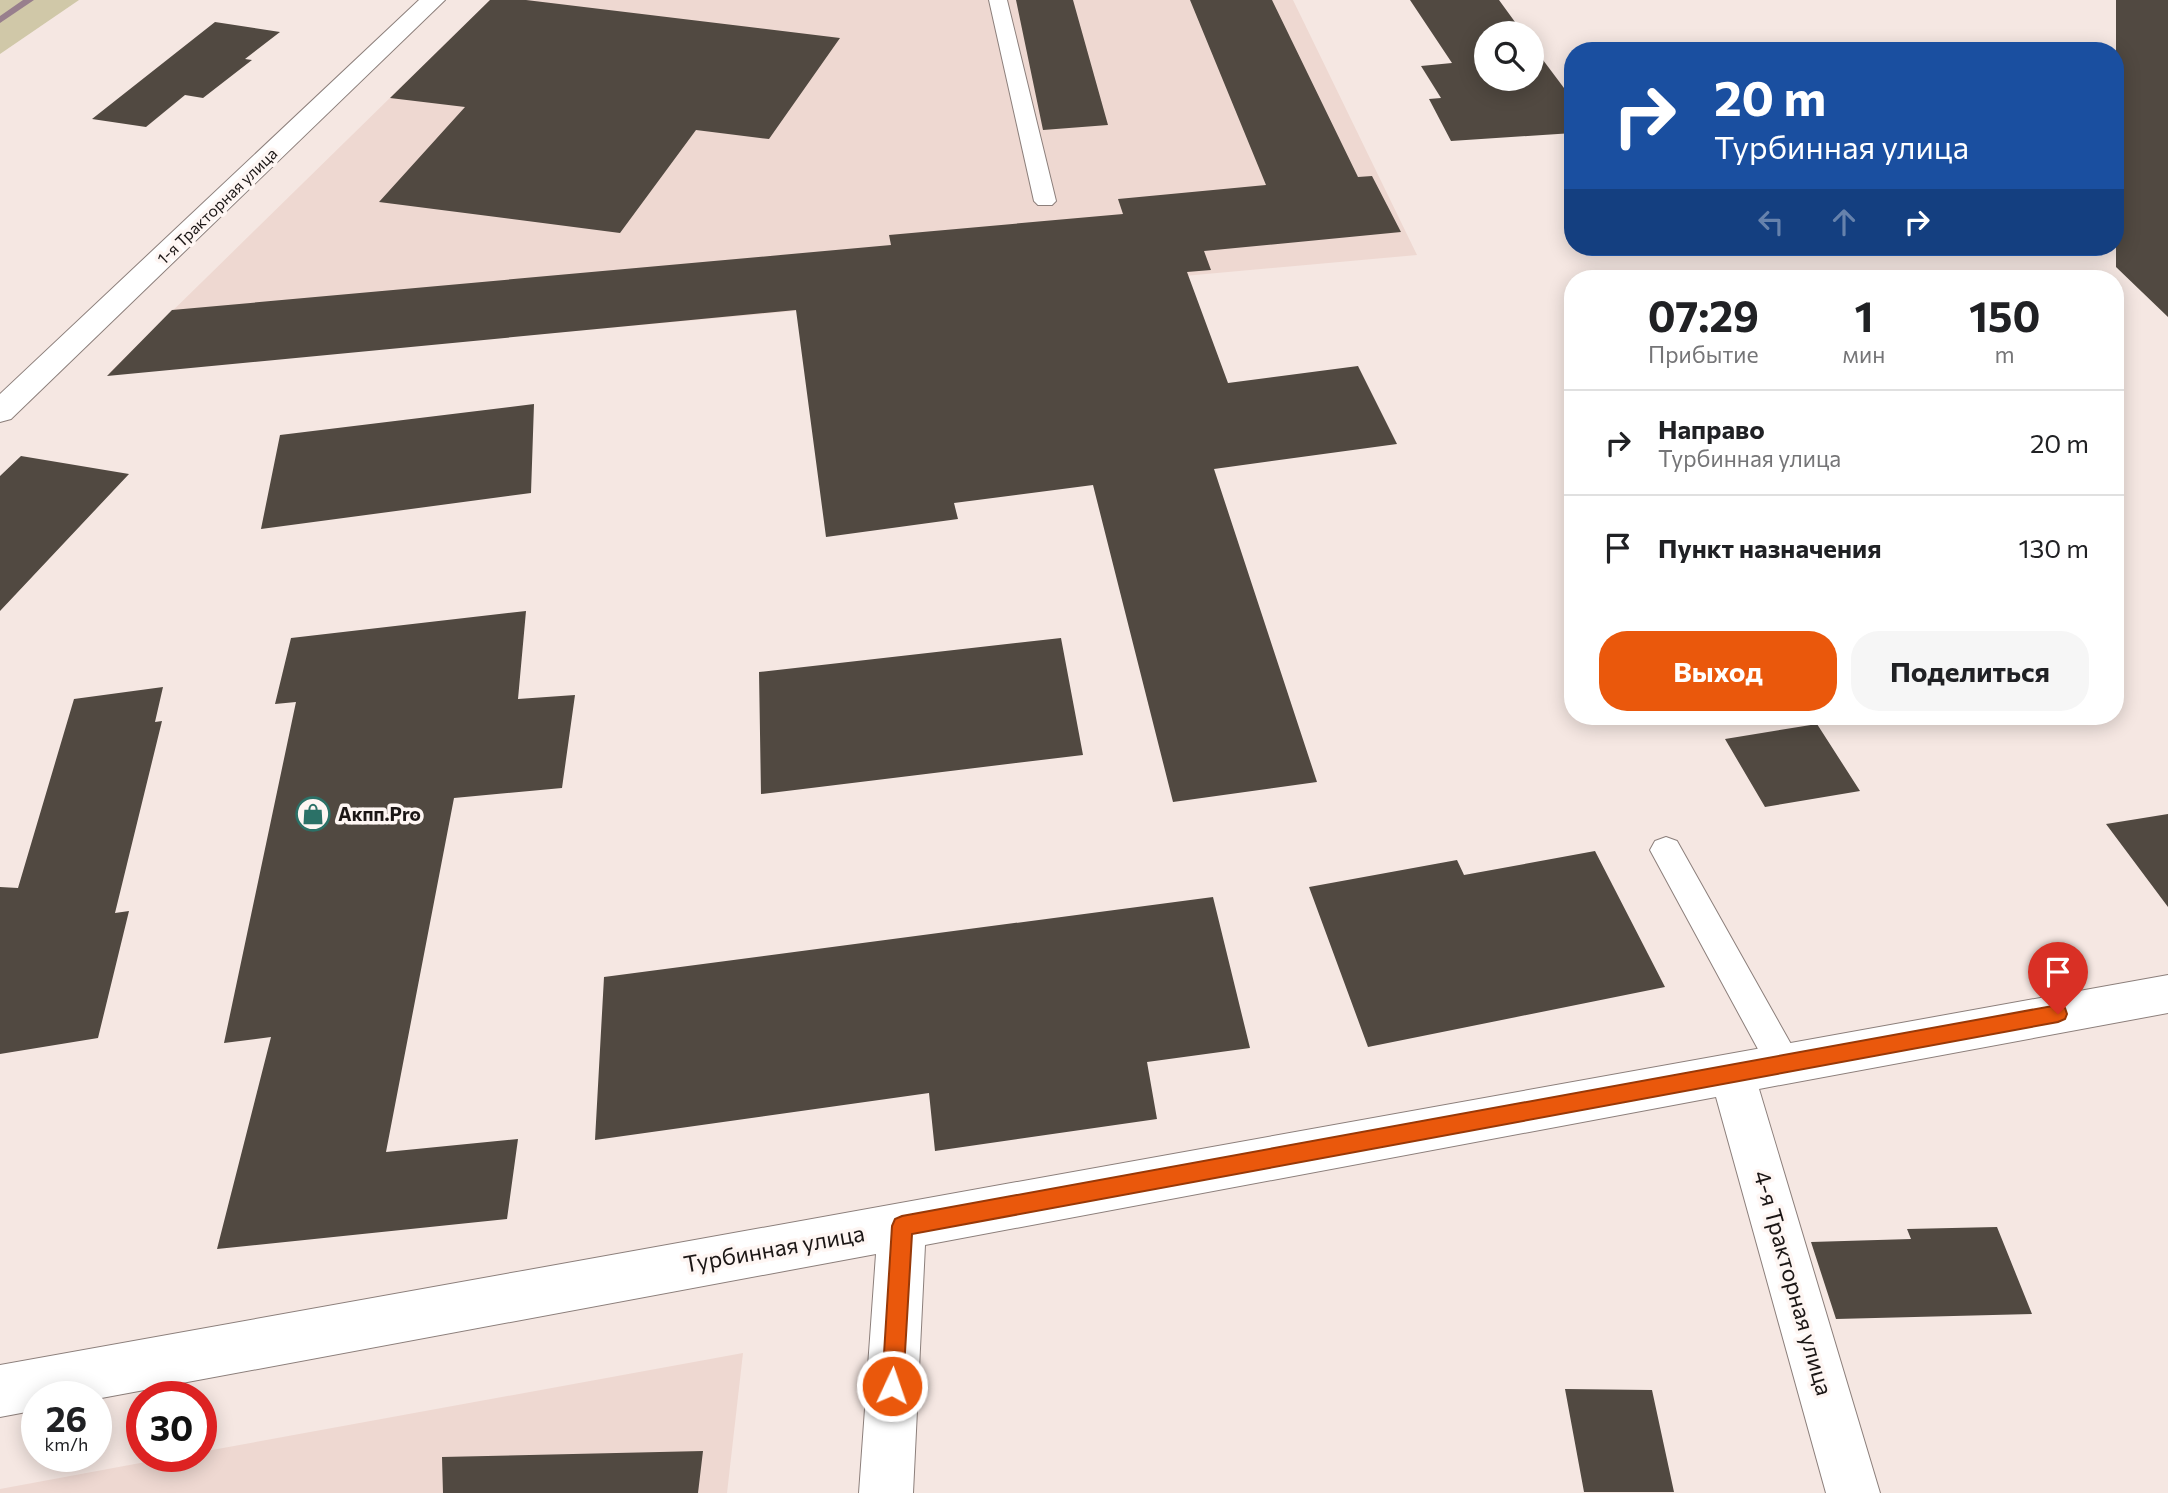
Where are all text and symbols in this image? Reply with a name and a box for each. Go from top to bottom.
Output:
map controls [1474,21,1544,91]
button: search [1474,21,1544,91]
text: 20 m [1714,66,1826,126]
icon: right [1599,70,1690,161]
text: Турбинная улица [1714,126,1969,166]
street label: 1-я Тракторная улица [153,144,281,268]
icon: left [1752,203,1790,241]
icon: ahead [1825,203,1863,241]
icon: right [1898,203,1936,241]
text: 07:29 [1648,289,1759,341]
text: 1 [1854,289,1873,341]
text: 150 [1969,289,2040,341]
text: Прибытие [1648,340,1759,368]
text: мин [1843,340,1885,368]
text: m [1995,340,2015,368]
text: Направо [1658,413,1765,444]
icon: right [1599,424,1637,462]
text: 20 m [2030,427,2089,458]
text: Турбинная улица [1658,444,1841,472]
icon: arrive [1599,529,1637,567]
text: Пункт назначения [1658,532,1882,563]
text: 130 m [2018,532,2089,563]
button: Выход [1599,631,1837,711]
button: Поделиться [1851,631,2089,711]
shop icon: Акпп.Pro [294,795,332,833]
place label: Акпп.Pro [338,802,421,825]
pin [2028,942,2088,1014]
icon: arrive [2039,953,2077,991]
street label: 4-я Тракторная улица [1748,1167,1840,1398]
street label: Турбинная улица [681,1218,867,1278]
position arrow [855,1349,929,1423]
speed limit sign: 30 [126,1381,217,1472]
text: 26 [46,1396,87,1439]
text: km/h [45,1433,88,1455]

